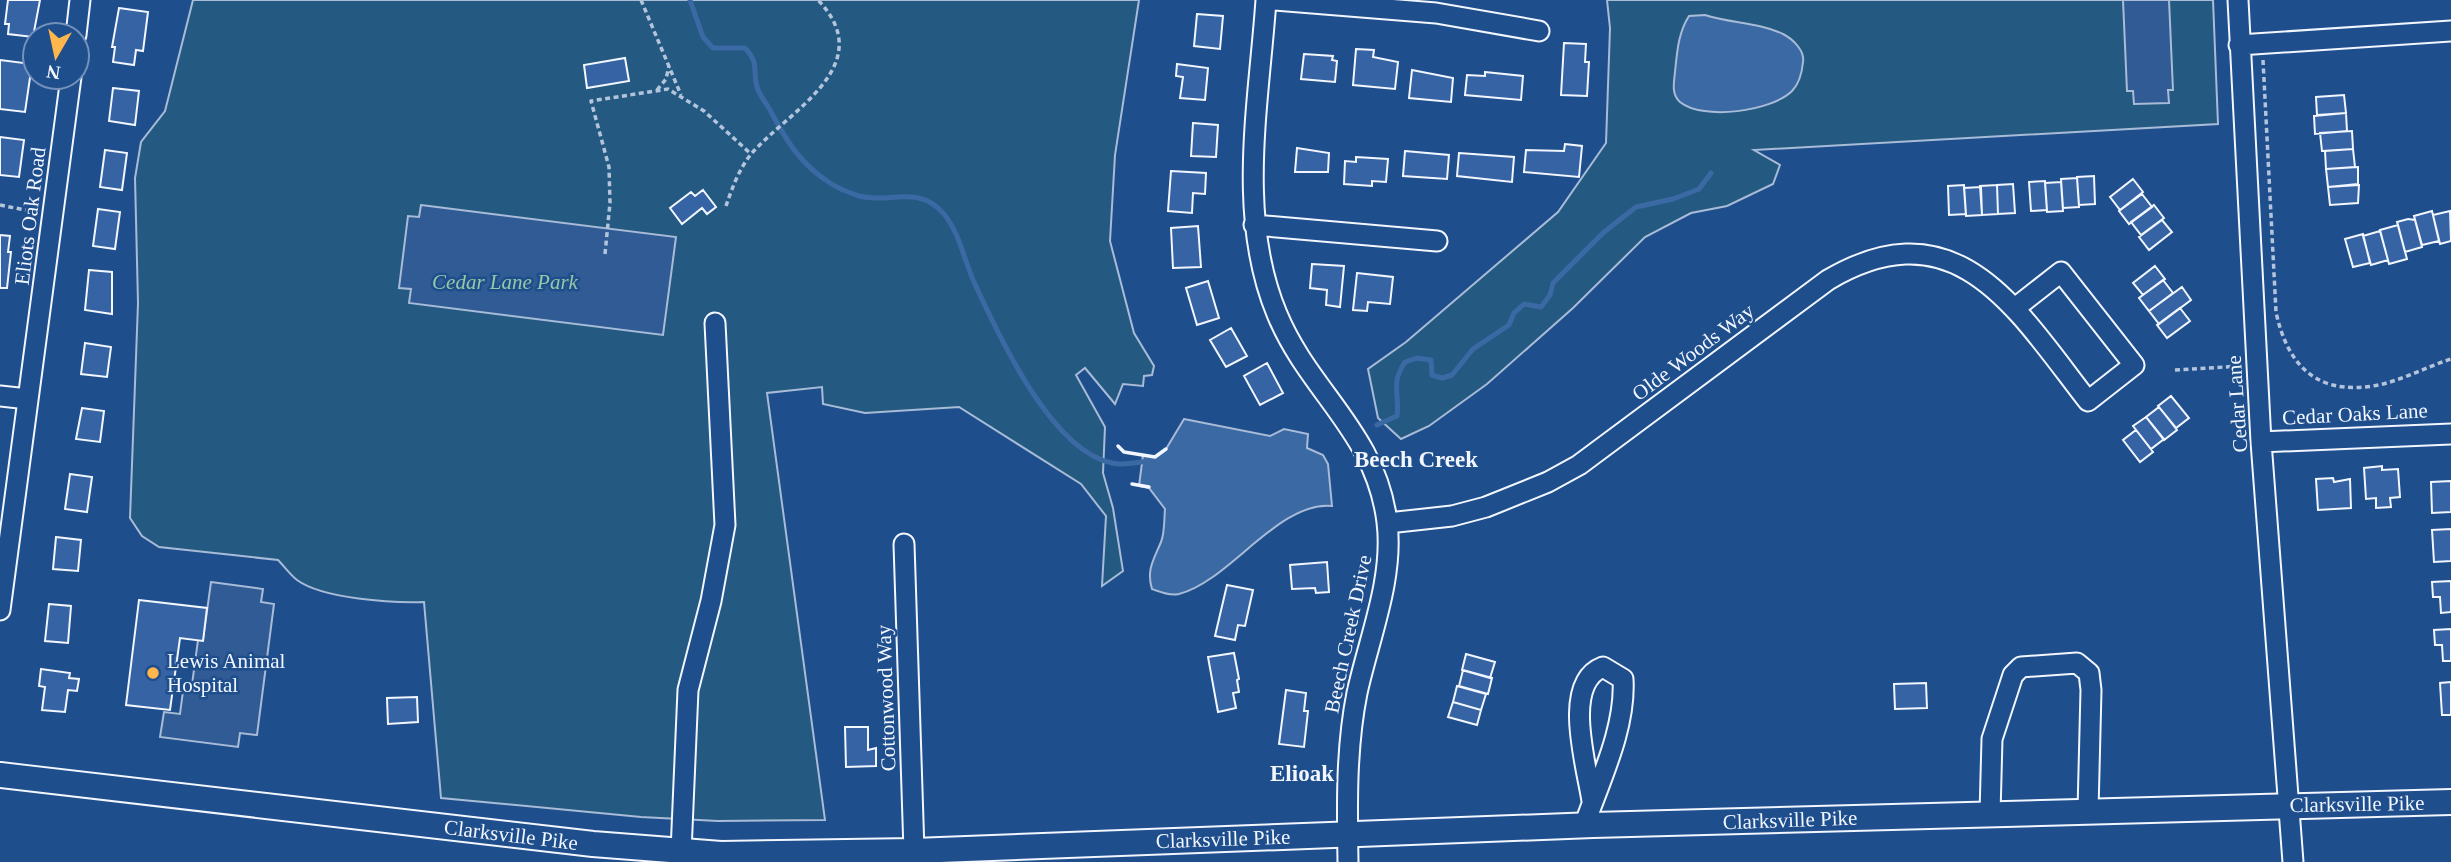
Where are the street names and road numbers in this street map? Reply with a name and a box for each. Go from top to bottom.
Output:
street label: Eliots Oak Road [10,145,50,286]
street label: Olde Woods Way [1627,298,1759,406]
street label: Cedar Lane [2222,355,2252,453]
street label: Cedar Oaks Lane [2282,398,2428,430]
street label: Beech Creek Drive [1320,553,1376,715]
street label: Cottonwood Way [871,624,901,772]
street label: Clarksville Pike [2289,791,2425,817]
street label: Clarksville Pike [1722,806,1858,834]
street label: Clarksville Pike [443,815,579,855]
street label: Clarksville Pike [1155,825,1291,853]

